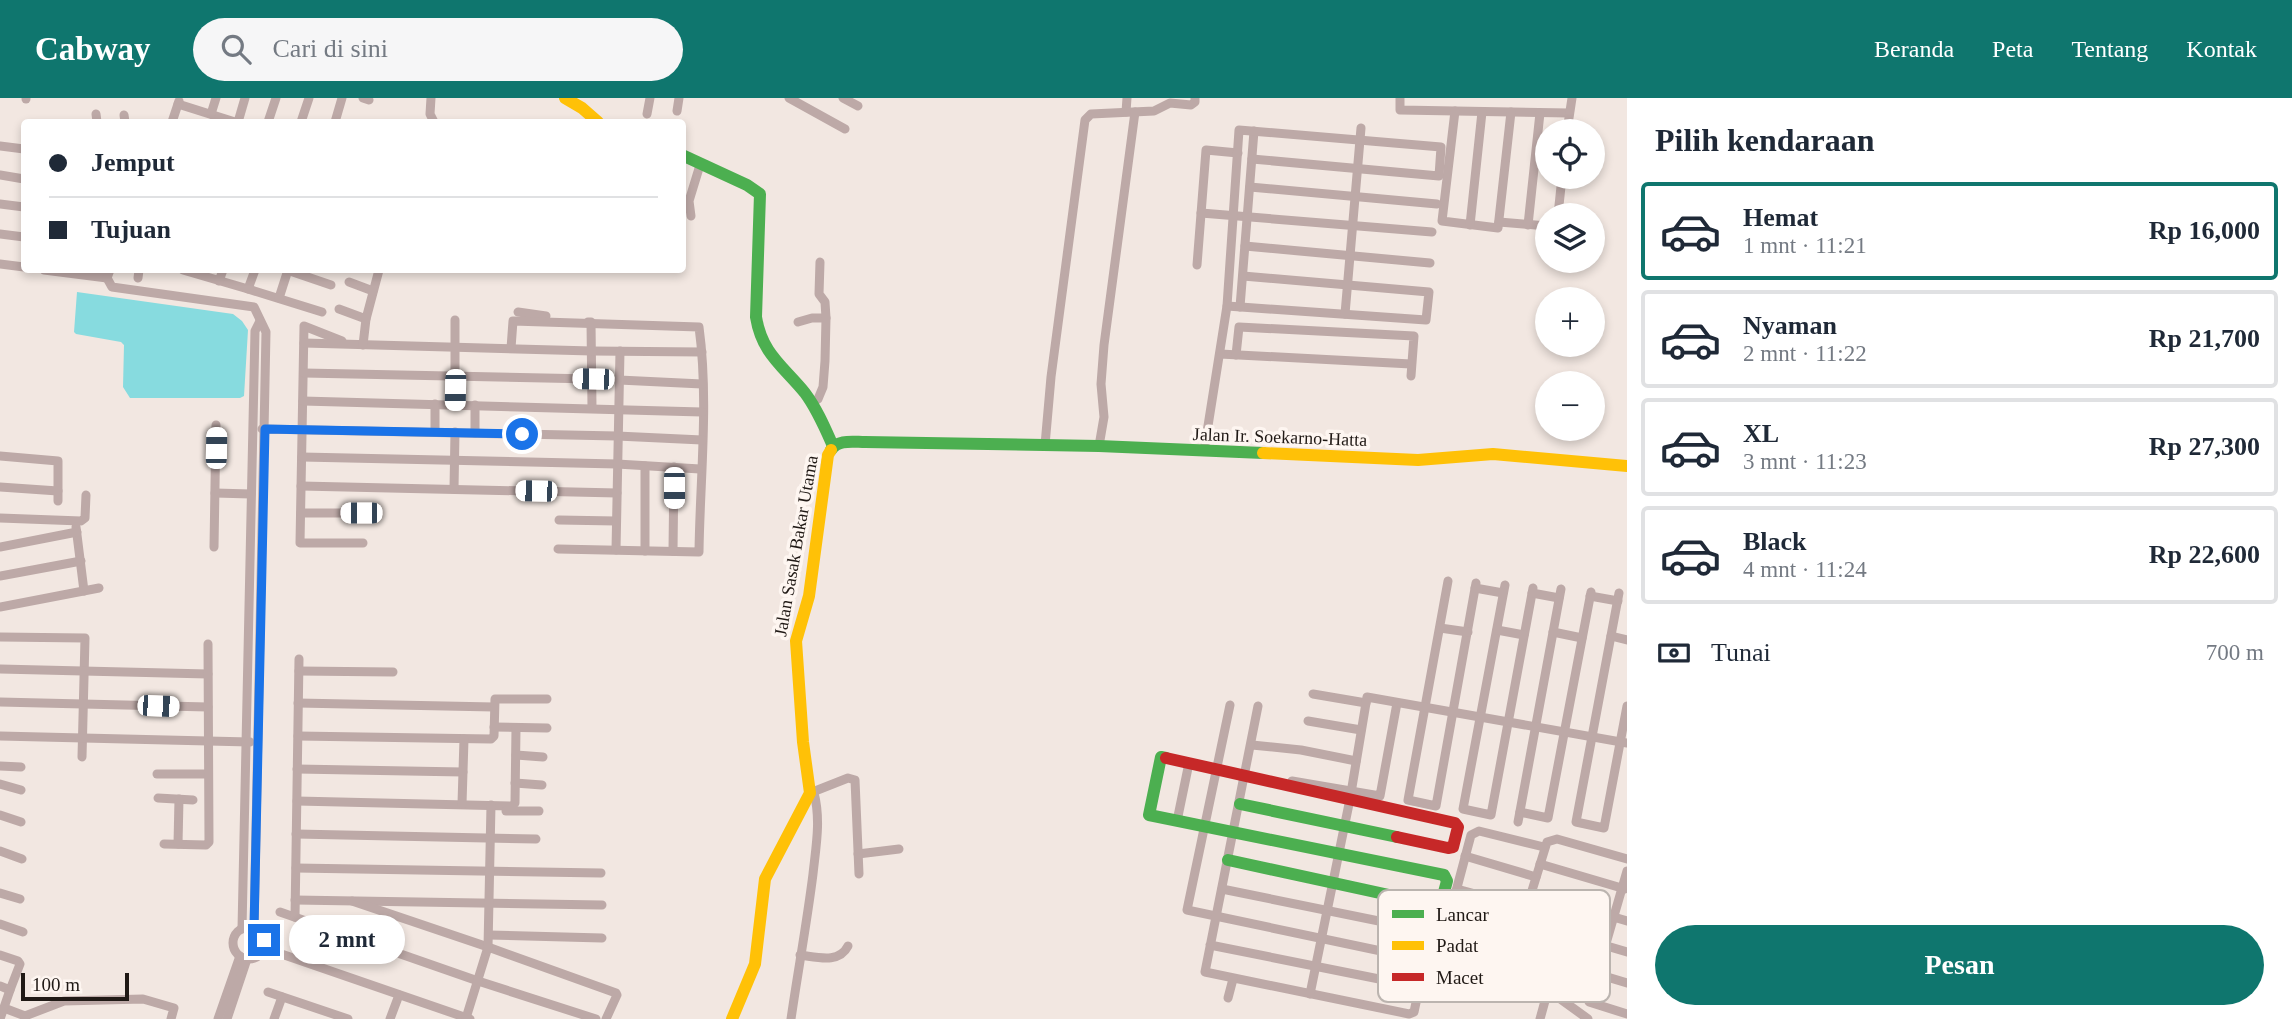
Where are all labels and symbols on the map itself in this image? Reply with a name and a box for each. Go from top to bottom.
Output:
car [572,368,615,390]
car [445,369,466,411]
route start [506,418,538,450]
street label: Jalan Ir. Soekarno-Hatta [1192,424,1368,450]
car [206,427,227,469]
street label: Jalan Sasak Bakar Utama [770,454,822,638]
car [664,467,685,509]
car [515,480,558,502]
car [341,503,383,524]
car [137,695,180,717]
legend [1378,890,1610,1002]
text: Lancar [1436,904,1489,925]
callout: 2 mnt [288,916,404,964]
route end [248,924,280,956]
text: Padat [1436,935,1479,956]
text: Macet [1436,967,1484,988]
scale bar [21,970,130,1002]

